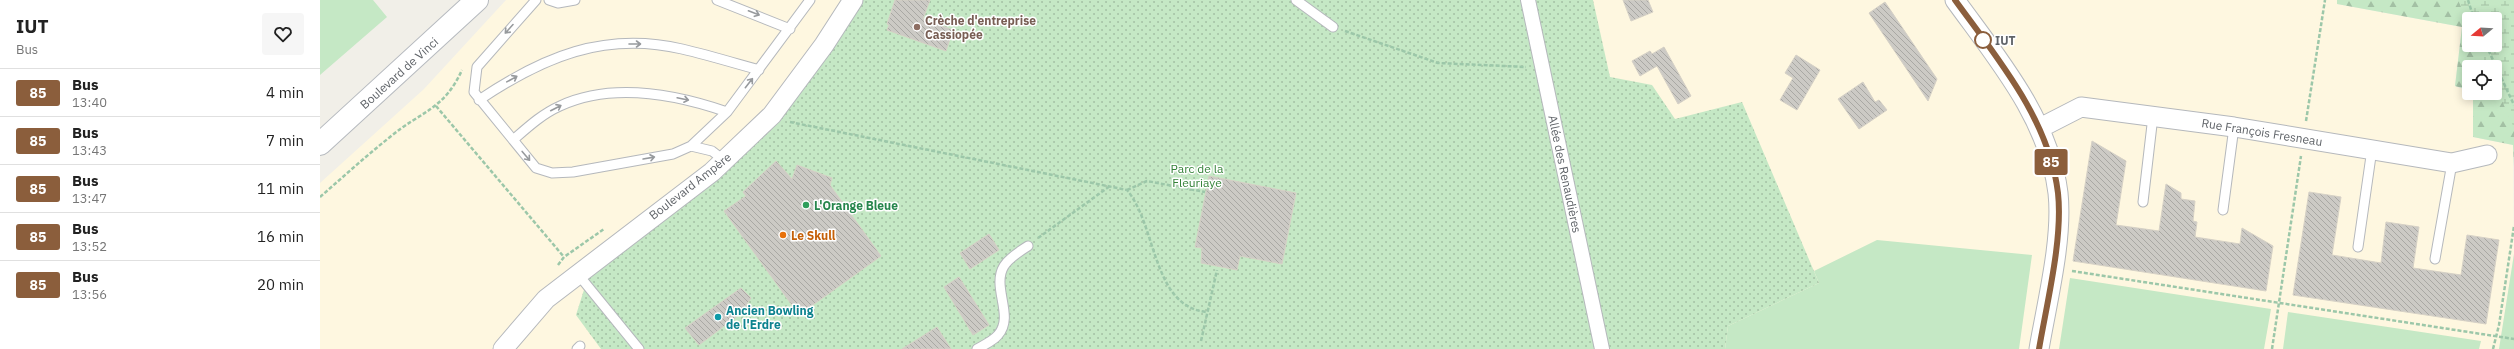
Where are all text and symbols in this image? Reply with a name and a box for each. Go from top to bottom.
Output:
one-way arrow [747,9,759,17]
north arrow [2462,12,2502,52]
map controls [2462,12,2502,100]
button: heart [262,13,304,55]
place label: Crèche d'entreprise Cassiopée [925,13,1036,42]
text: IUT [16,14,49,38]
marker: Crèche d'entreprise Cassiopée [912,22,922,32]
one-way arrow [505,24,514,34]
marker: IUT [1974,31,1992,49]
place label: IUT [1995,33,2016,48]
street label: Boulevard de Vinci [357,34,441,112]
one-way arrow [628,40,641,48]
text: Bus [16,41,38,58]
button: locate [2462,60,2502,100]
text: Bus [72,75,99,94]
one-way arrow [506,75,518,82]
one-way arrow [745,78,753,89]
text: 4 min [266,83,304,102]
text: 85 [30,84,46,102]
text: 13:40 [72,94,107,111]
one-way arrow [676,95,689,103]
one-way arrow [549,104,561,112]
street label: Allée des Renaudières [1545,114,1585,234]
street label: Rue François Fresneau [2200,115,2324,149]
text: Bus [72,123,99,142]
text: 7 min [266,131,304,150]
text: 85 [30,132,46,150]
text: 13:43 [72,142,107,159]
street label: Boulevard Ampère [646,149,734,223]
line badge: 85 [2033,149,2069,175]
one-way arrow [522,150,531,161]
text: 85 [2043,153,2059,171]
one-way arrow [642,154,655,162]
park label: Parc de la Fleuriaye [1171,161,1224,190]
text: Bus [72,171,99,190]
text: 11 min [257,179,304,198]
text: 85 [30,180,46,198]
text: 13:47 [72,190,107,207]
place label: L'Orange Bleue [814,198,898,213]
marker: L'Orange Bleue [801,200,811,210]
text: Bus [72,219,99,238]
text: 16 min [257,227,304,246]
text: 85 [30,228,46,246]
place label: Le Skull [791,228,836,243]
marker: Le Skull [778,230,788,240]
text: 13:52 [72,238,107,255]
text: Bus [72,267,99,286]
text: 20 min [257,275,304,294]
text: 85 [30,276,46,294]
text: 13:56 [72,286,107,303]
place label: Ancien Bowling de l'Erdre [726,303,814,332]
marker: Ancien Bowling de l'Erdre [713,312,723,322]

